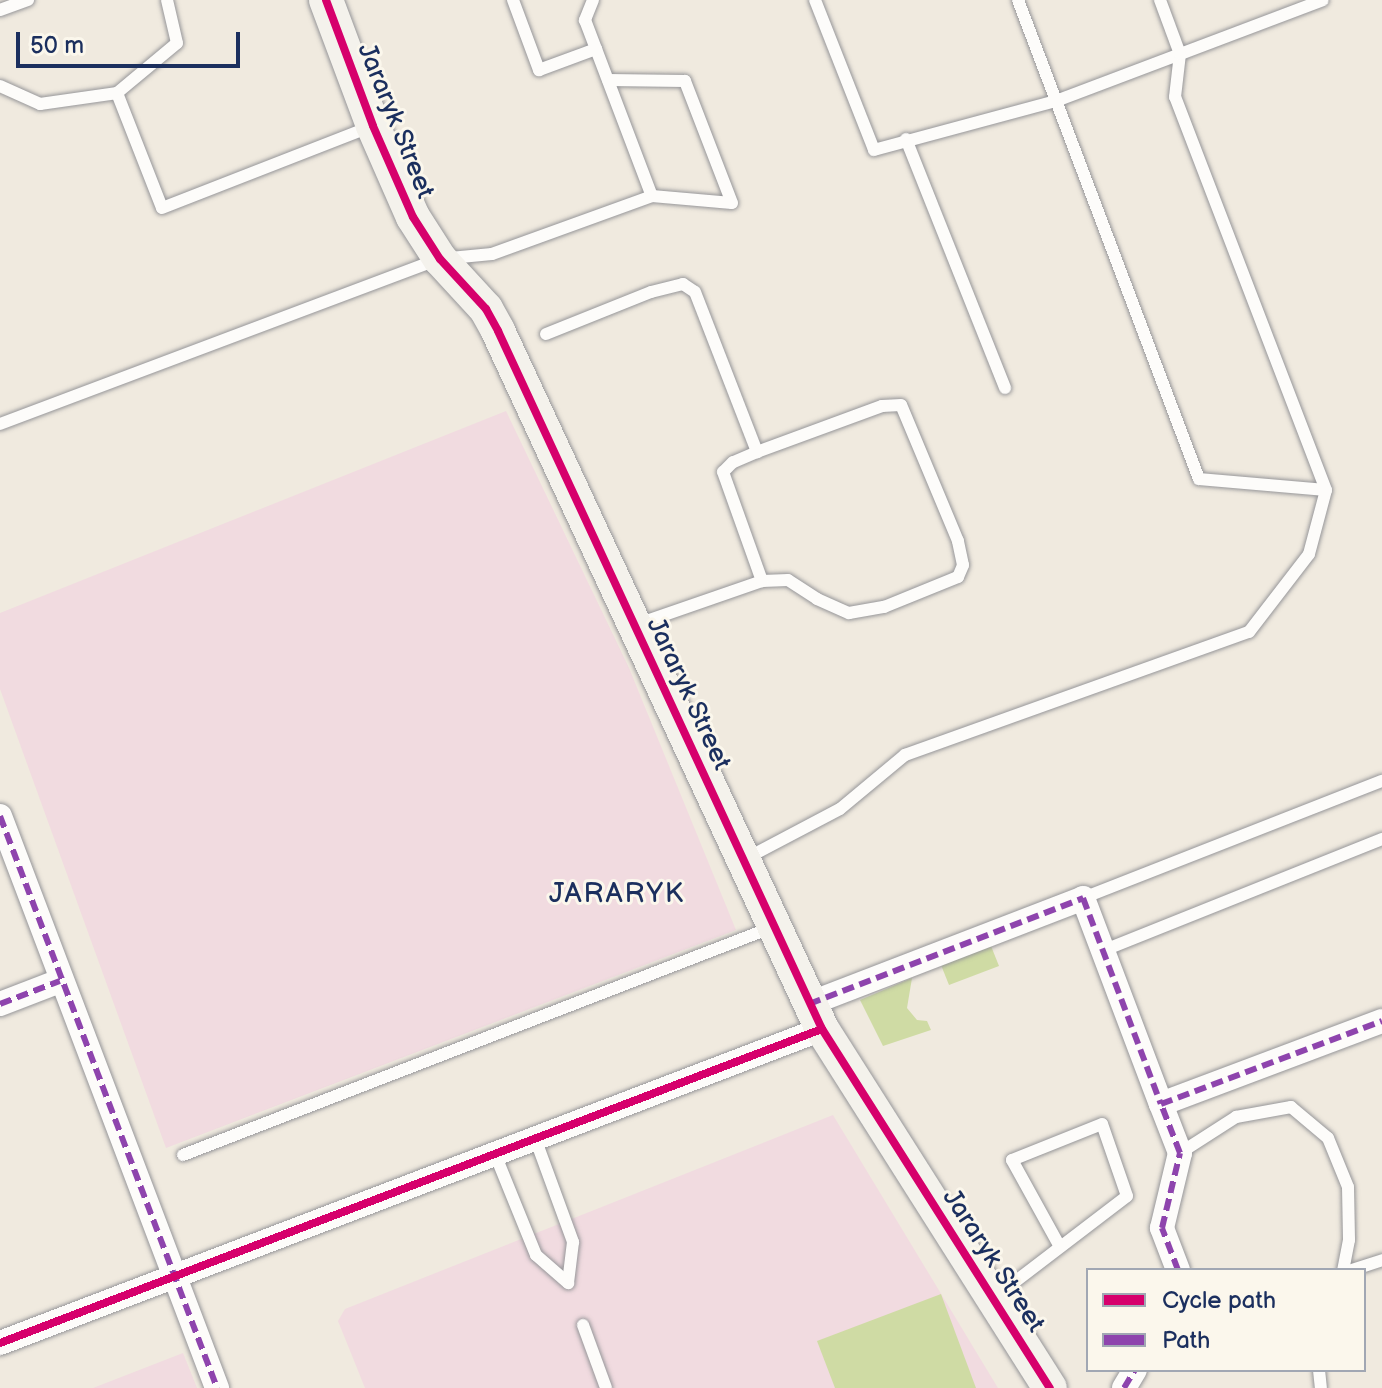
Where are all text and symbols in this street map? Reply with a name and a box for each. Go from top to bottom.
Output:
scale bar [20,16,244,66]
text: 50 m [30,31,84,60]
street label: Jararyk Street [350,39,440,203]
street label: Jararyk Street [639,613,737,775]
district label: JARARYK [549,877,685,911]
street label: Jararyk Street [935,1183,1051,1339]
legend [1086,1268,1366,1372]
text: Cycle path [1162,1286,1276,1315]
text: Path [1162,1326,1210,1355]

